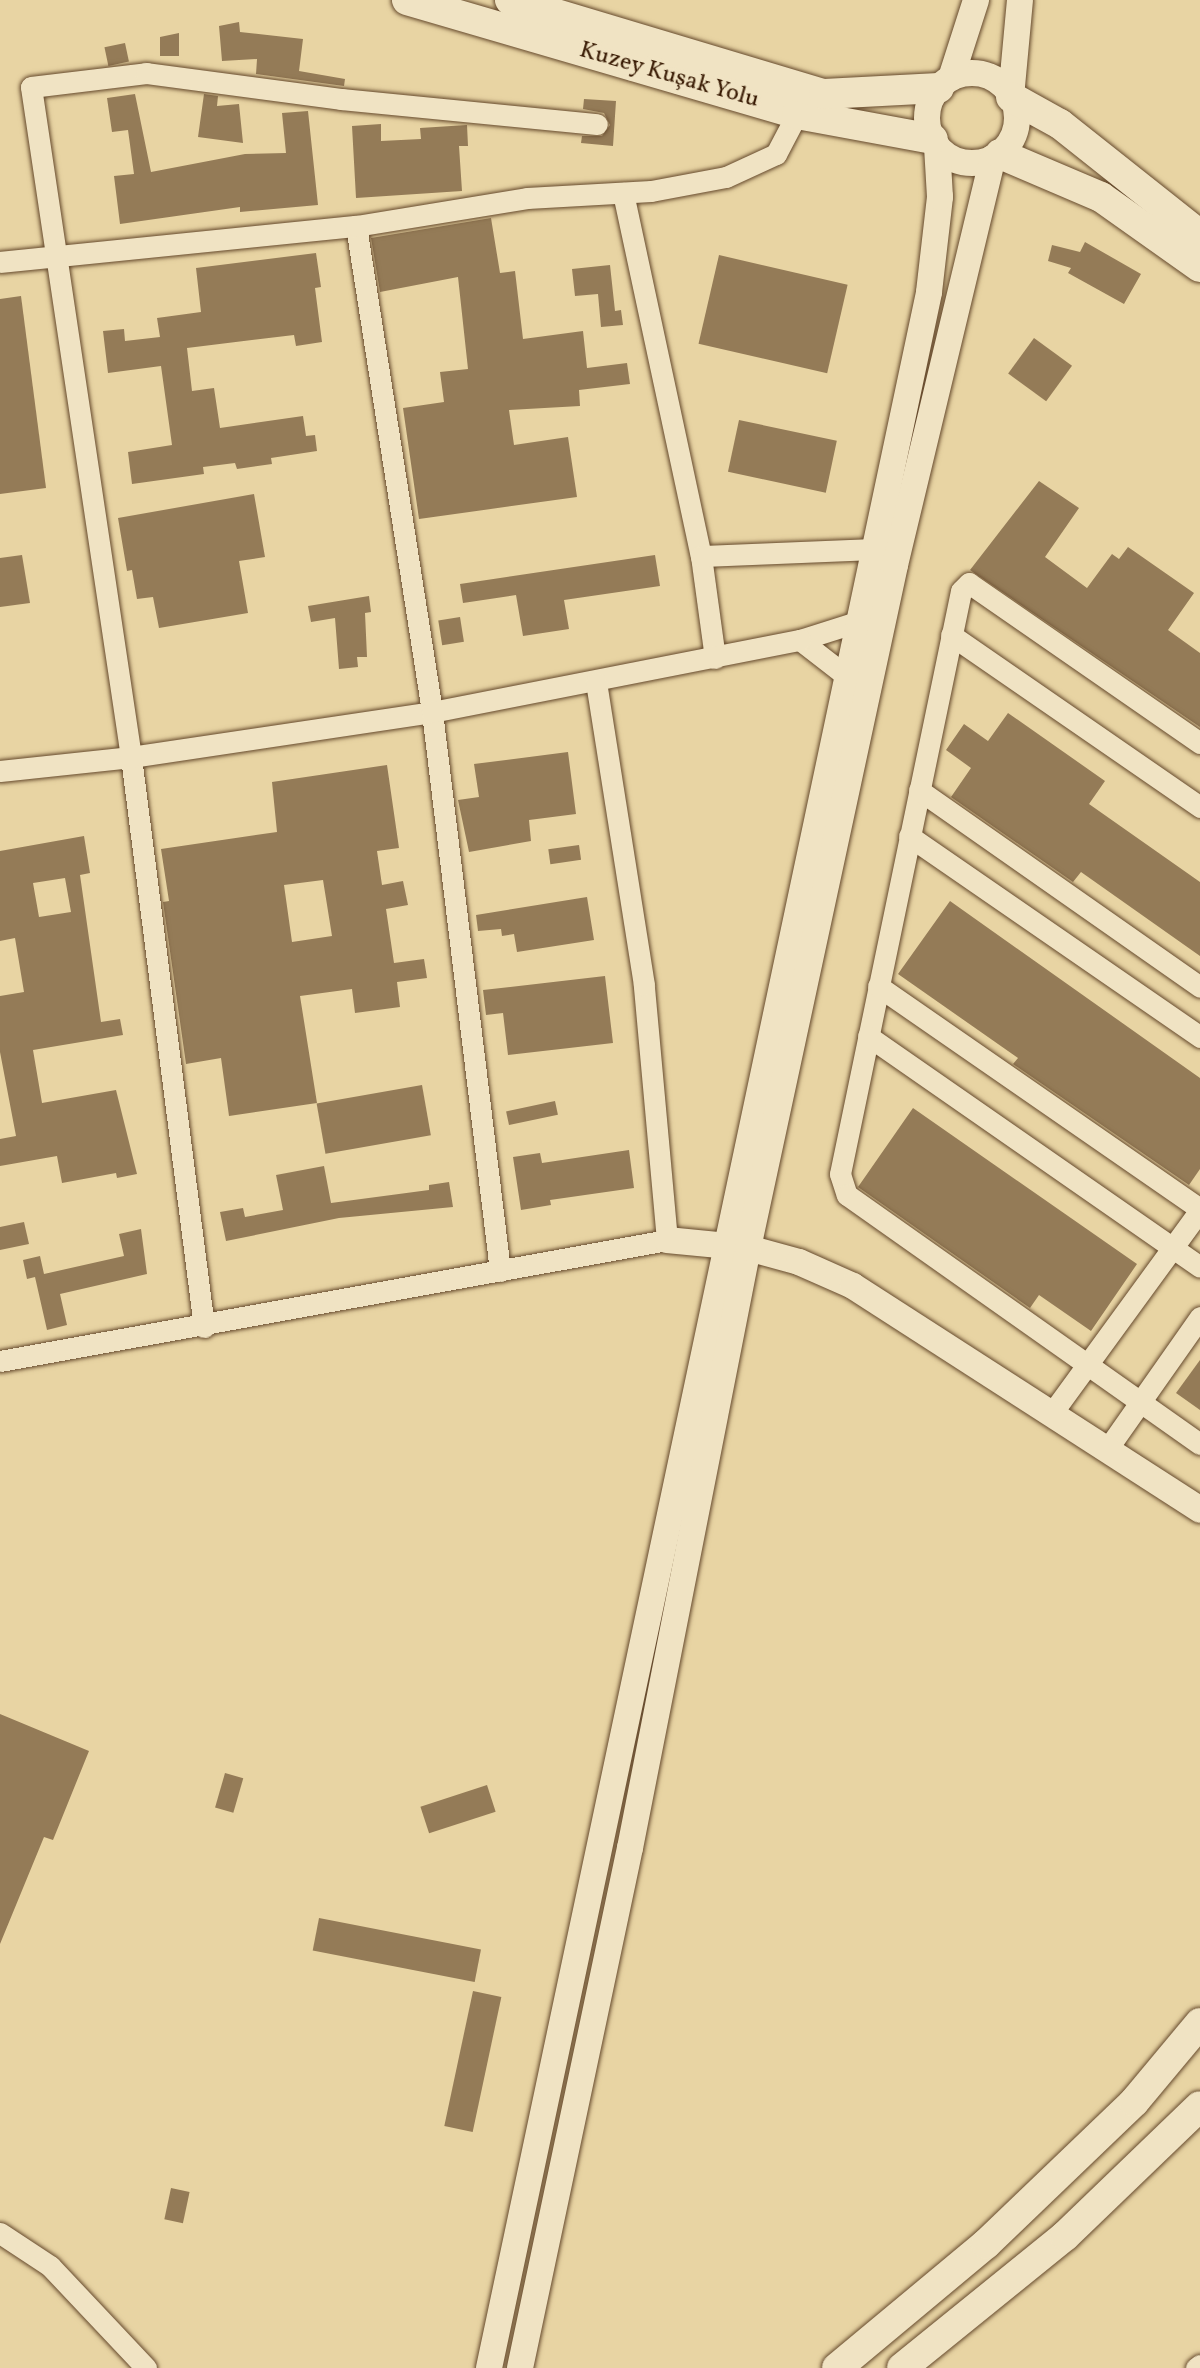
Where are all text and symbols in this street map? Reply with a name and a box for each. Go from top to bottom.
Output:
street label: Kuzey Kuşak Yolu [575,36,763,116]

